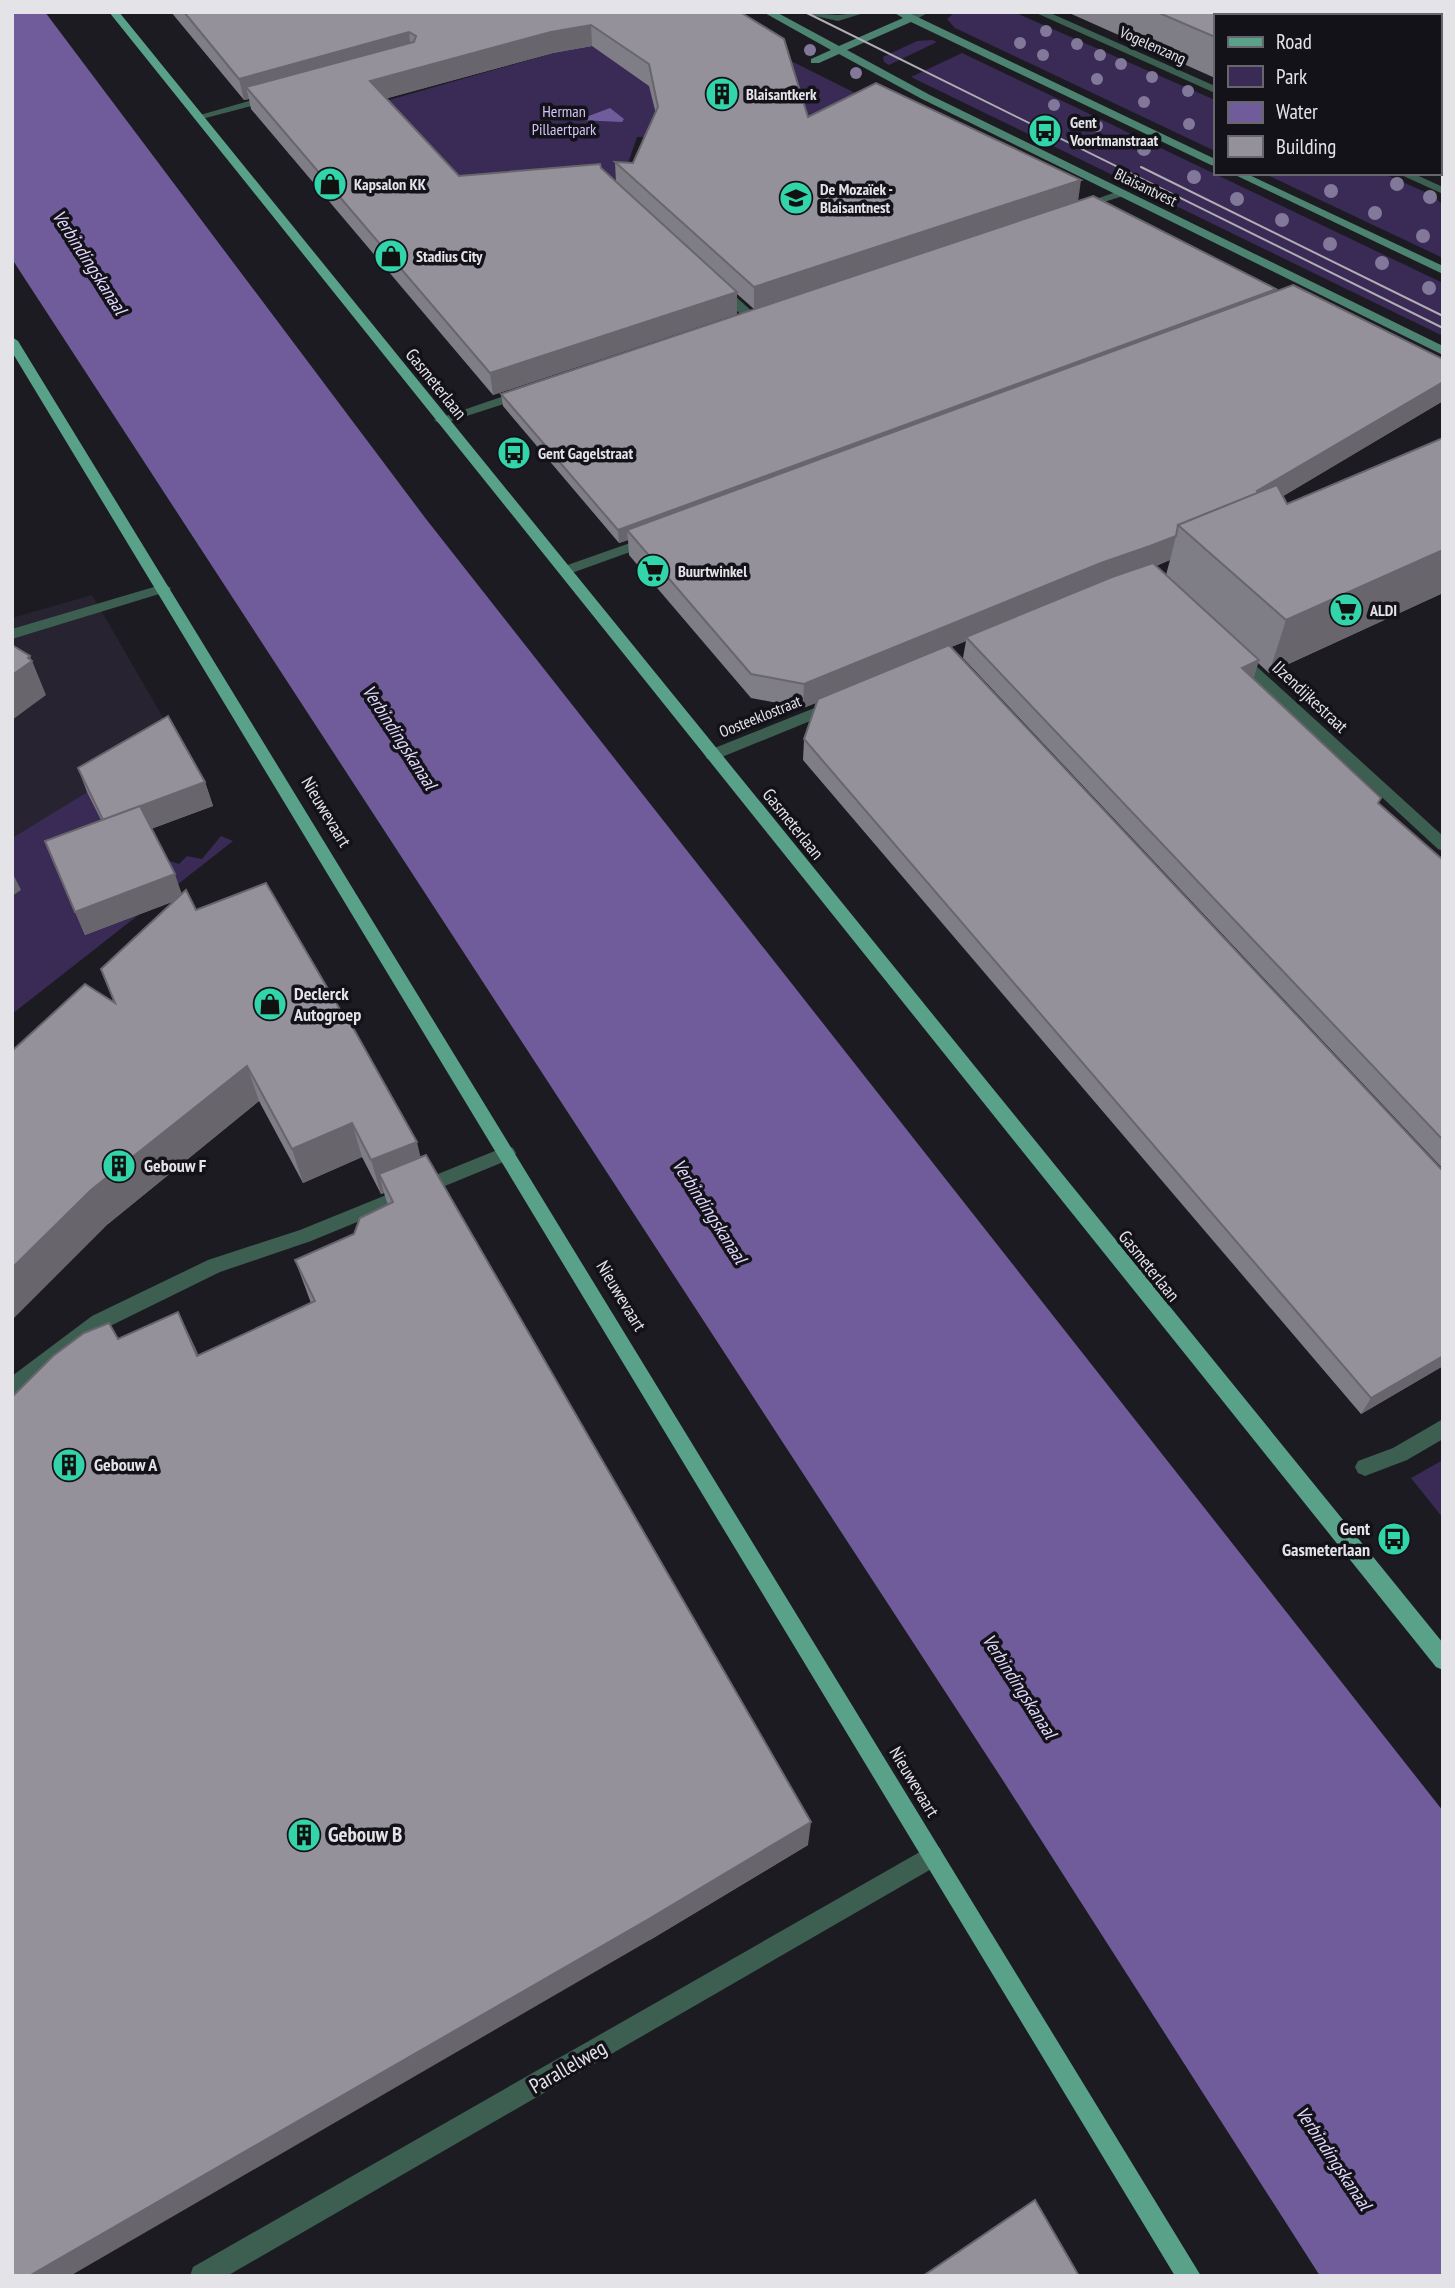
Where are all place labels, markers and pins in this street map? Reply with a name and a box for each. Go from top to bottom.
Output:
building icon: Blaisantkerk [703,75,741,113]
place label: Blaisantkerk [746,84,817,104]
bus stop icon: Gent Voortmanstraat [1026,112,1064,150]
place label: Gent Voortmanstraat [1069,112,1159,150]
shop icon: Kapsalon KK [311,165,349,203]
place label: Kapsalon KK [354,174,427,194]
school or university icon: De Mozaïek - Blaisantnest [777,179,815,217]
place label: De Mozaïek - Blaisantnest [820,179,893,217]
shop icon: Stadius City [372,237,410,275]
place label: Stadius City [416,246,483,266]
bus stop icon: Gent Gagelstraat [495,434,533,472]
place label: Gent Gagelstraat [538,443,633,463]
supermarket icon: Buurtwinkel [634,552,672,590]
place label: Buurtwinkel [678,561,747,581]
supermarket icon: ALDI [1327,591,1365,629]
place label: ALDI [1369,600,1397,620]
place label: Declerck Autogroep [293,982,361,1026]
shop icon: Declerck Autogroep [251,985,289,1023]
building icon: Gebouw F [100,1147,138,1185]
place label: Gebouw F [144,1154,207,1177]
building icon: Gebouw A [50,1446,88,1484]
place label: Gebouw A [94,1453,158,1476]
place label: Gent Gasmeterlaan [1282,1517,1371,1561]
bus stop icon: Gent Gasmeterlaan [1375,1520,1413,1558]
building icon: Gebouw B [285,1816,323,1854]
place label: Gebouw B [328,1821,402,1848]

